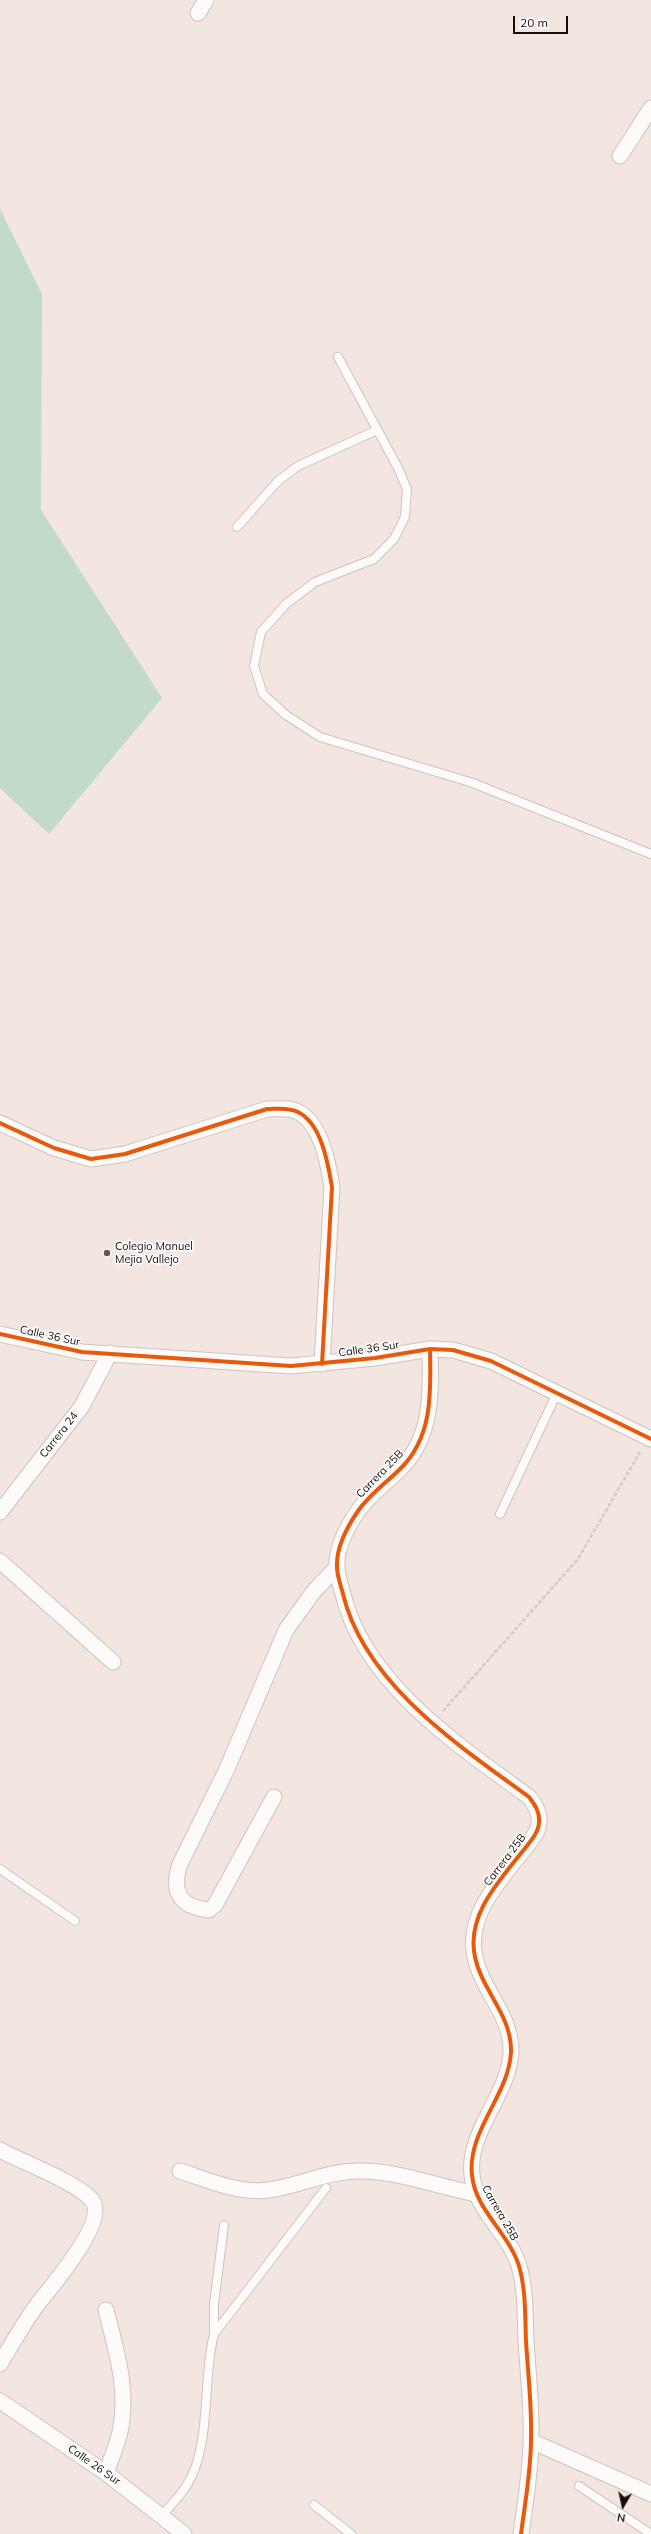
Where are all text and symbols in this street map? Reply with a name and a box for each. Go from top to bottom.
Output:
scale bar [515,8,570,34]
text: 20 m [520,15,548,30]
place label: Colegio Manuel Mejia Vallejo [115,1240,193,1266]
marker: Colegio Manuel Mejia Vallejo [102,1248,112,1258]
street label: Calle 36 Sur [19,1323,81,1349]
street label: Calle 36 Sur [338,1338,400,1360]
street label: Carrera 24 [37,1409,81,1461]
street label: Carrera 25B [354,1447,406,1501]
street label: Carrera 25B [481,1831,529,1889]
street label: Carrera 25B [479,2183,521,2243]
street label: Calle 26 Sur [65,2442,123,2488]
north arrow [603,2486,643,2526]
text: N [616,2510,626,2525]

